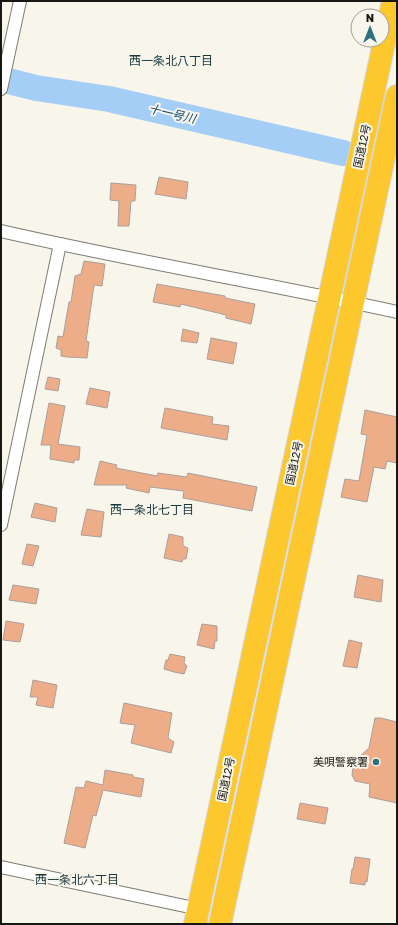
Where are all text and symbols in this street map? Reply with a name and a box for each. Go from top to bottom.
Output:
north arrow [350,8,390,48]
text: N [366,11,374,24]
district label: 西一条北八丁目 [129,53,213,68]
water label: 十一号川 [147,101,199,127]
street label: 国道12号 [351,123,373,169]
street label: 国道12号 [283,440,305,486]
district label: 西一条北七丁目 [110,502,194,517]
place label: 美唄警察署 [313,755,368,768]
street label: 国道12号 [215,756,237,802]
marker: 美唄警察署 [371,757,381,767]
district label: 西一条北六丁目 [35,872,119,887]

